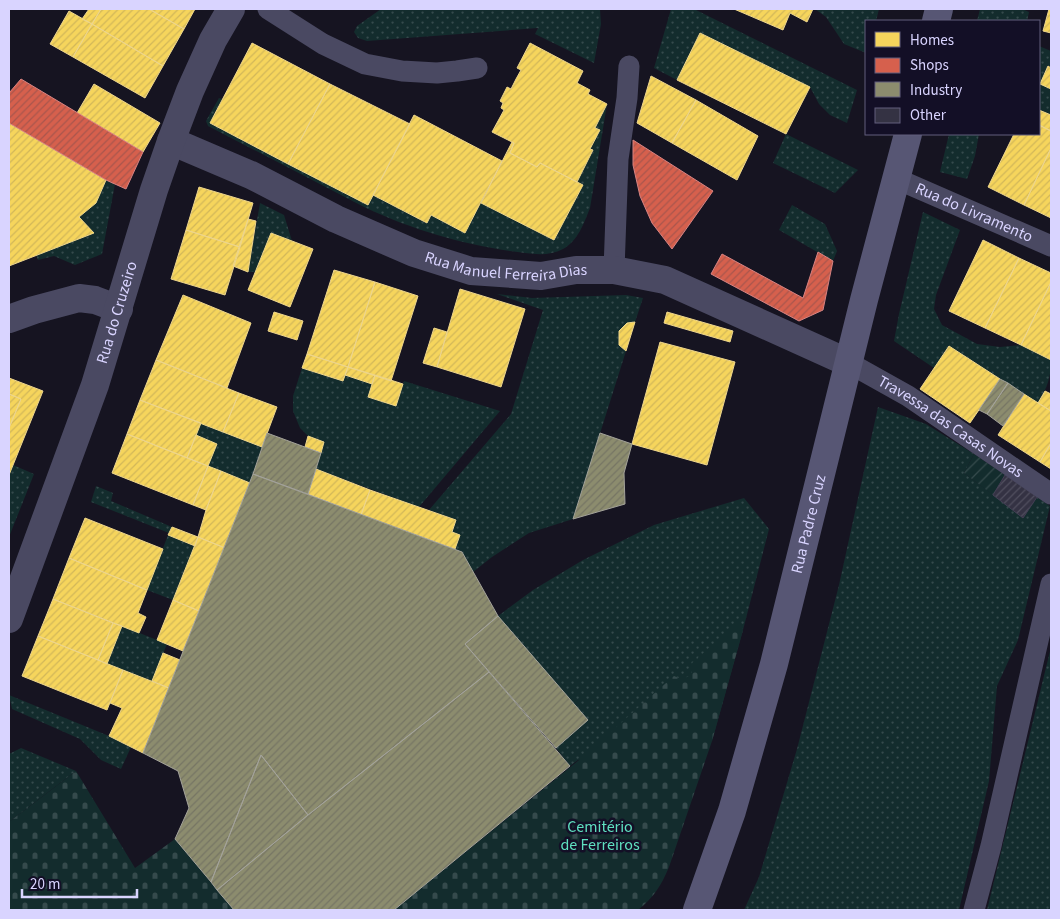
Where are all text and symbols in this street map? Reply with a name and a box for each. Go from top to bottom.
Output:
legend [865,20,1040,135]
text: Homes [910,30,954,51]
text: Shops [910,55,949,76]
text: Industry [910,80,962,101]
text: Other [910,105,947,126]
street label: Rua do Livramento [912,177,1036,248]
street label: Rua Manuel Ferreira Dias [422,246,588,287]
street label: Rua do Cruzeiro [91,259,143,366]
street label: Travessa das Casas Novas [874,370,1028,483]
street label: Rua Padre Cruz [786,472,831,576]
park label: Cemitério de Ferreiros [560,816,640,856]
scale bar [22,866,138,898]
text: 20 m [30,874,60,895]

